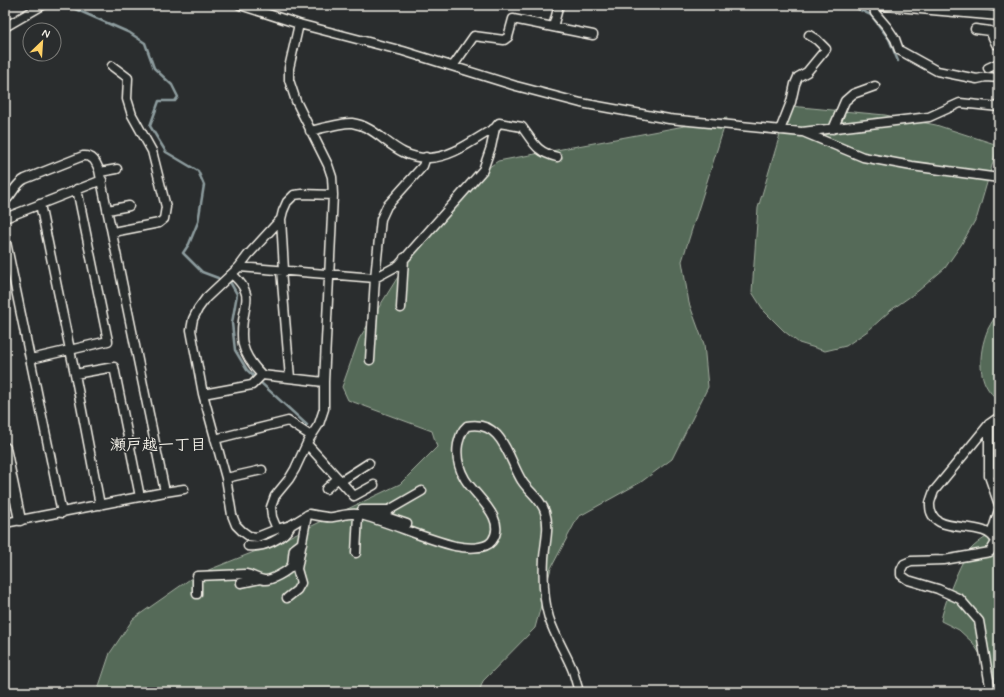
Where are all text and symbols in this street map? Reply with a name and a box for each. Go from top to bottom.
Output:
north arrow [22,22,62,62]
text: N [40,26,52,42]
district label: 瀬戸越一丁目 [110,435,206,456]

